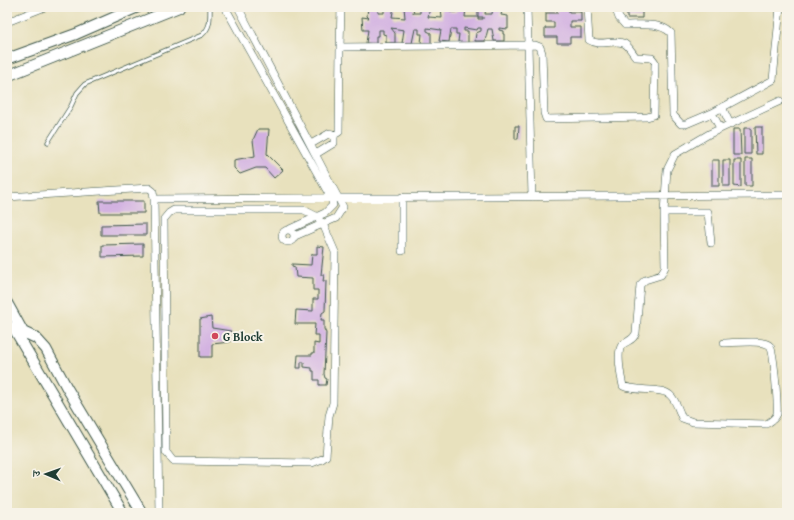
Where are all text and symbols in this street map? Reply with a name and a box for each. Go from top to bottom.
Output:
place label: G Block [223,328,263,345]
marker: G Block [210,331,220,341]
north arrow [26,454,66,494]
text: उ [28,469,44,478]

